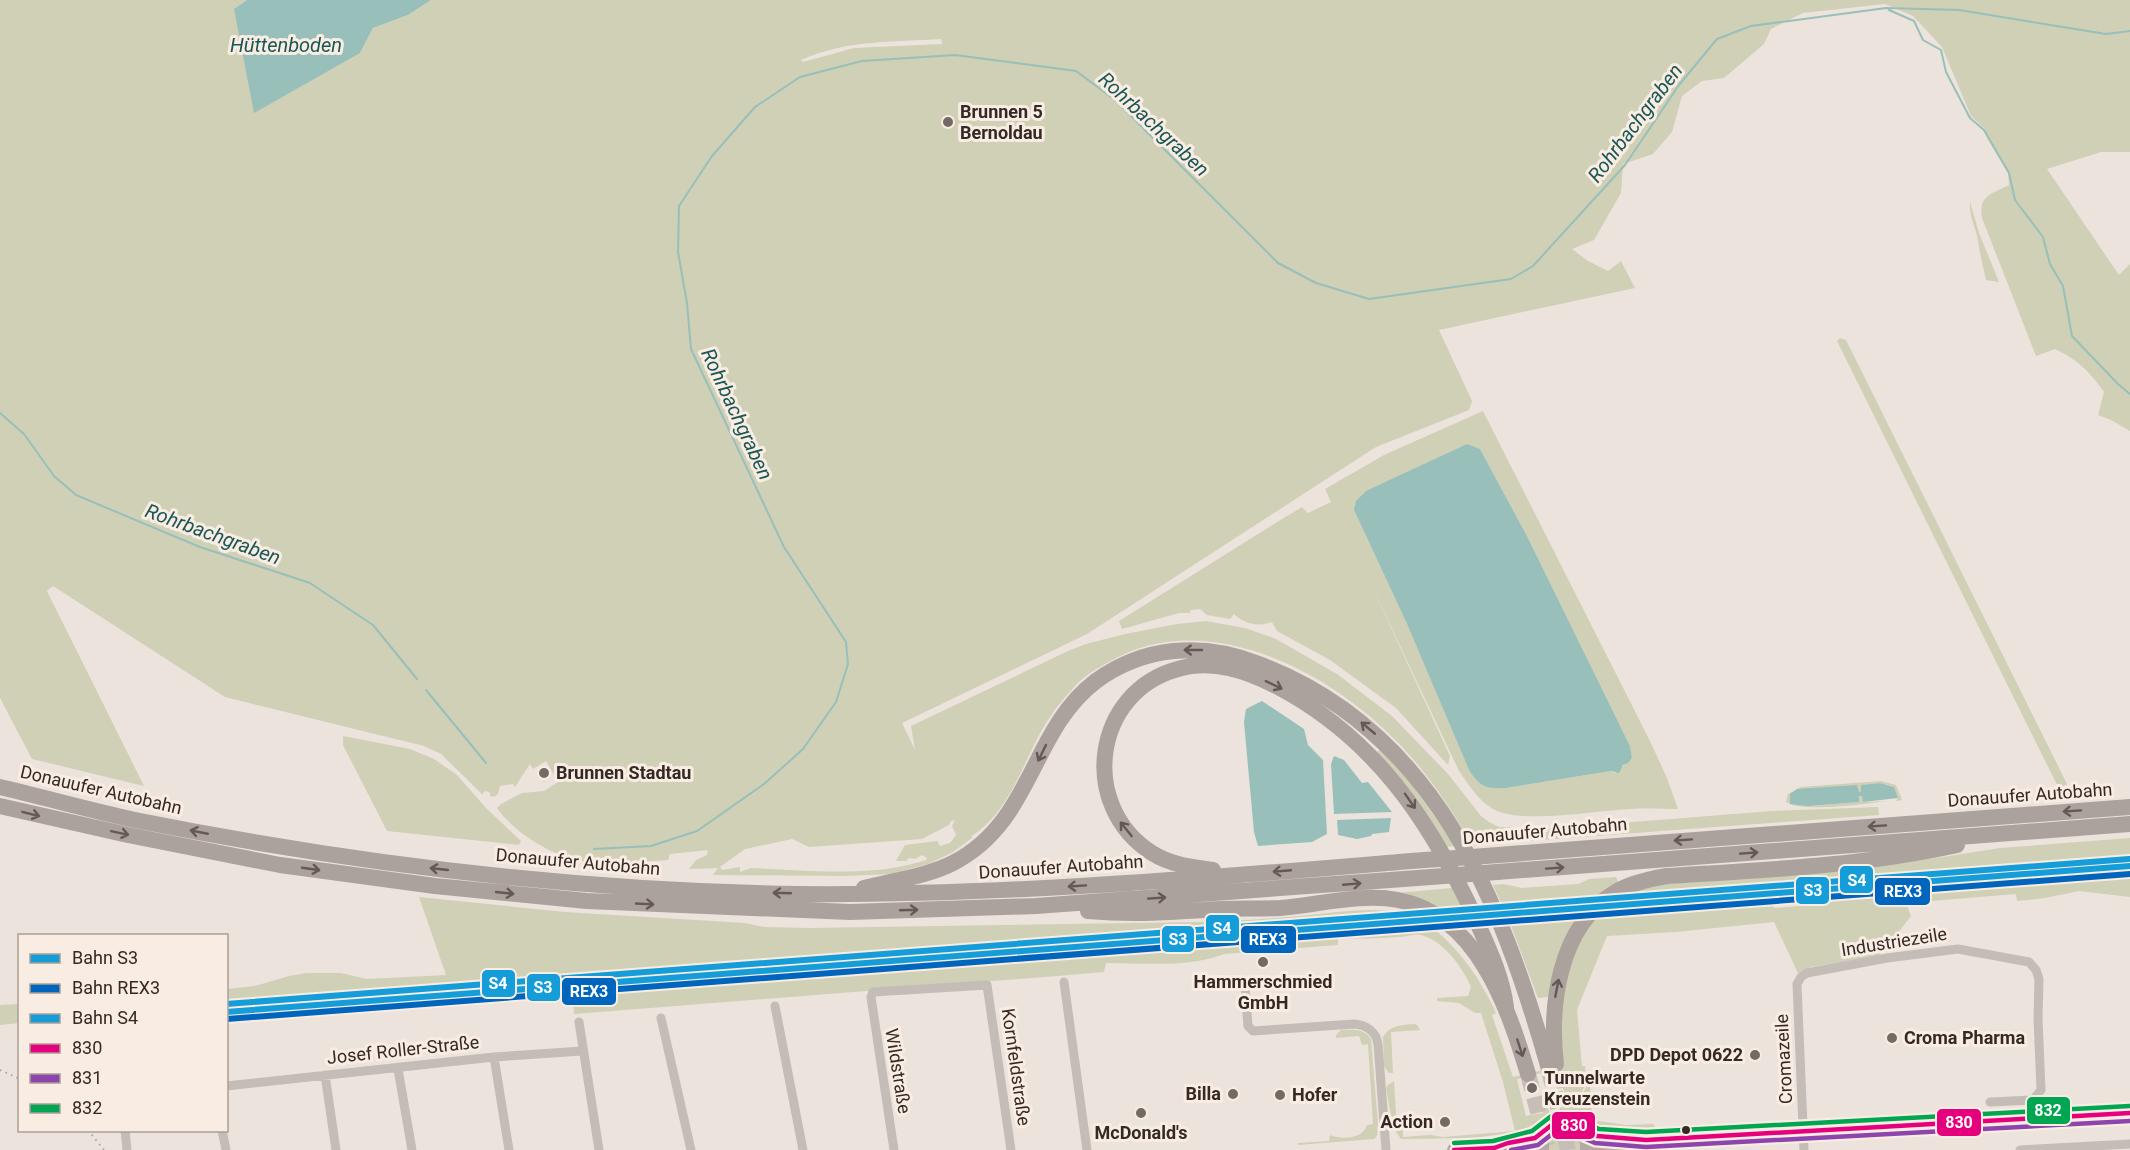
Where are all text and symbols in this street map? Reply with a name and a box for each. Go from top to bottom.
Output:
water label: Hüttenboden [230,33,342,57]
water label: Rohrbachgraben [1583,59,1687,187]
water label: Rohrbachgraben [1094,67,1214,181]
place label: Brunnen 5 Bernoldau [960,101,1043,143]
marker: Brunnen 5 Bernoldau [941,115,955,129]
water label: Rohrbachgraben [696,345,778,483]
water label: Rohrbachgraben [142,498,284,570]
one-way arrow [1183,644,1203,656]
one-way arrow [1265,680,1283,692]
one-way arrow [1360,721,1376,734]
one-way arrow [1035,744,1047,762]
street label: Donauufer Autobahn [18,761,184,818]
place label: Brunnen Stadtau [556,762,691,783]
marker: Brunnen Stadtau [537,766,551,780]
street label: Donauufer Autobahn [1947,778,2113,811]
one-way arrow [1404,793,1416,809]
one-way arrow [2062,806,2082,817]
one-way arrow [21,808,40,820]
street label: Donauufer Autobahn [1462,813,1628,848]
one-way arrow [1868,820,1888,831]
one-way arrow [1120,821,1133,837]
one-way arrow [189,826,209,837]
one-way arrow [110,828,129,840]
one-way arrow [1673,835,1693,846]
street label: Donauufer Autobahn [495,844,661,879]
one-way arrow [1739,847,1759,858]
street label: Donauufer Autobahn [978,850,1144,883]
one-way arrow [1544,862,1564,873]
one-way arrow [429,863,449,874]
one-way arrow [301,864,321,875]
line badge: S4 [1839,865,1874,894]
one-way arrow [1273,866,1293,877]
text: S4 [1847,871,1867,890]
line badge: S3 [1795,876,1830,905]
line badge: REX3 [1874,877,1931,906]
one-way arrow [1341,878,1361,889]
one-way arrow [1068,881,1088,892]
text: S3 [1803,881,1823,900]
text: REX3 [1884,882,1922,901]
one-way arrow [494,888,514,899]
one-way arrow [772,888,792,899]
one-way arrow [1147,892,1167,903]
one-way arrow [634,898,654,910]
one-way arrow [898,904,918,916]
line badge: S4 [1205,914,1240,942]
text: S4 [1212,919,1232,938]
street label: Industriezeile [1840,923,1948,960]
line badge: S3 [1161,925,1195,953]
line badge: REX3 [1240,925,1297,954]
text: S3 [1168,930,1188,949]
text: REX3 [1249,930,1287,949]
legend [18,934,228,1132]
text: Bahn S3 [72,947,138,968]
marker: Hammerschmied GmbH [1256,955,1270,969]
line badge: S4 [481,969,516,998]
place label: Hammerschmied GmbH [1194,971,1332,1013]
line badge: S3 [526,973,561,1002]
text: S4 [488,974,508,993]
text: Bahn REX3 [72,977,160,998]
line badge: REX3 [561,977,617,1006]
text: S3 [533,978,553,997]
one-way arrow [1552,978,1564,997]
text: REX3 [570,982,608,1001]
text: Bahn S4 [72,1007,138,1028]
street label: Kornfeldstraße [998,1007,1035,1127]
street label: Cromazeile [1771,1013,1796,1105]
street label: Wildstraße [881,1027,916,1115]
place label: Croma Pharma [1904,1027,2025,1048]
street label: Josef Roller-Straße [326,1031,480,1068]
marker: Croma Pharma [1885,1031,1899,1045]
text: 830 [72,1037,102,1058]
one-way arrow [1515,1038,1526,1057]
place label: DPD Depot 0622 [1610,1044,1743,1065]
marker: DPD Depot 0622 [1748,1048,1762,1062]
text: 831 [72,1067,102,1088]
place label: Tunnelwarte Kreuzenstein [1544,1067,1650,1109]
marker: Tunnelwarte Kreuzenstein [1525,1081,1539,1095]
place label: Billa [1186,1083,1221,1104]
place label: Hofer [1292,1084,1338,1105]
marker: Billa [1226,1087,1240,1101]
marker: Hofer [1273,1088,1287,1102]
line badge: 832 [2026,1096,2071,1125]
text: 832 [72,1097,102,1118]
text: 832 [2034,1101,2062,1120]
marker: McDonald's [1134,1106,1148,1120]
line badge: 830 [1936,1108,1982,1137]
place label: Action [1380,1111,1433,1132]
line badge: 830 [1551,1111,1596,1140]
text: 830 [1945,1113,1973,1132]
marker: Action [1438,1115,1452,1129]
text: 830 [1560,1116,1588,1135]
place label: McDonald's [1095,1122,1188,1143]
unlabelled marker [1680,1124,1692,1136]

